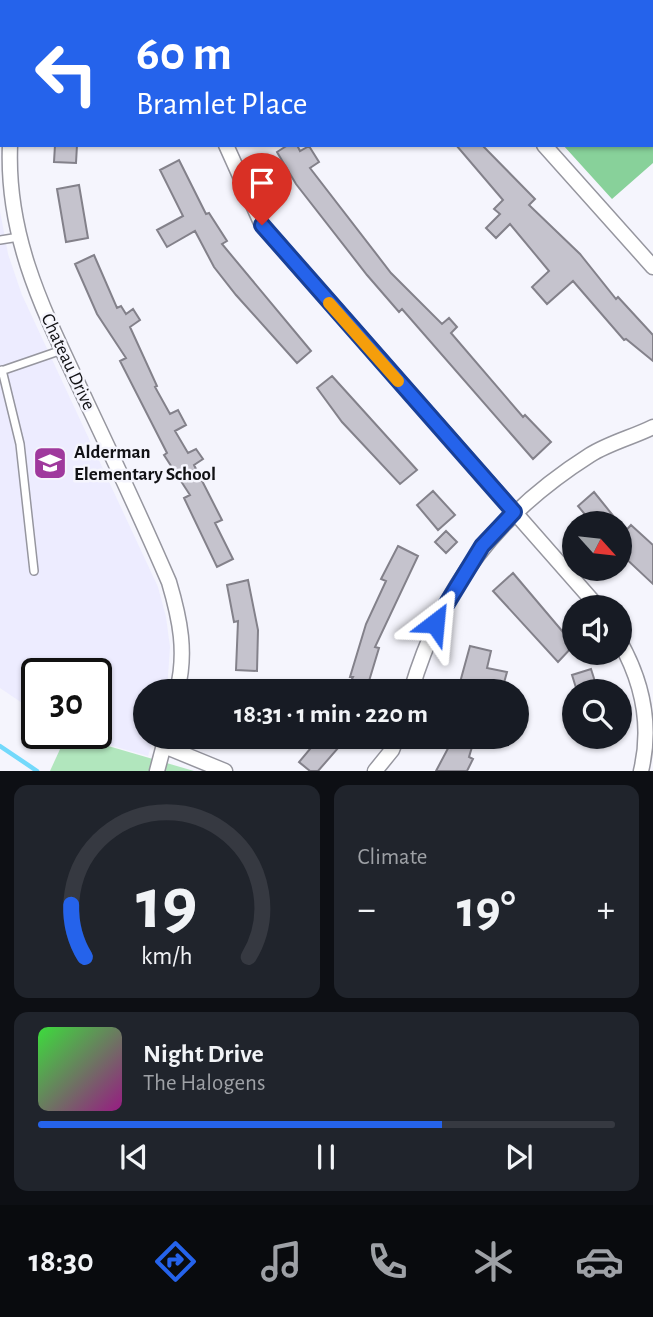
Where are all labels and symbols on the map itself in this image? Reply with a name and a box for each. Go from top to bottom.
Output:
pin [232,153,292,225]
street label: Chateau Drive [37,311,99,413]
place label: Alderman Elementary School [74,443,216,484]
school or university icon: Alderman Elementary School [31,444,69,482]
north arrow [562,511,632,581]
position arrow [398,586,472,660]
speed limit sign: 30 [21,658,112,749]

